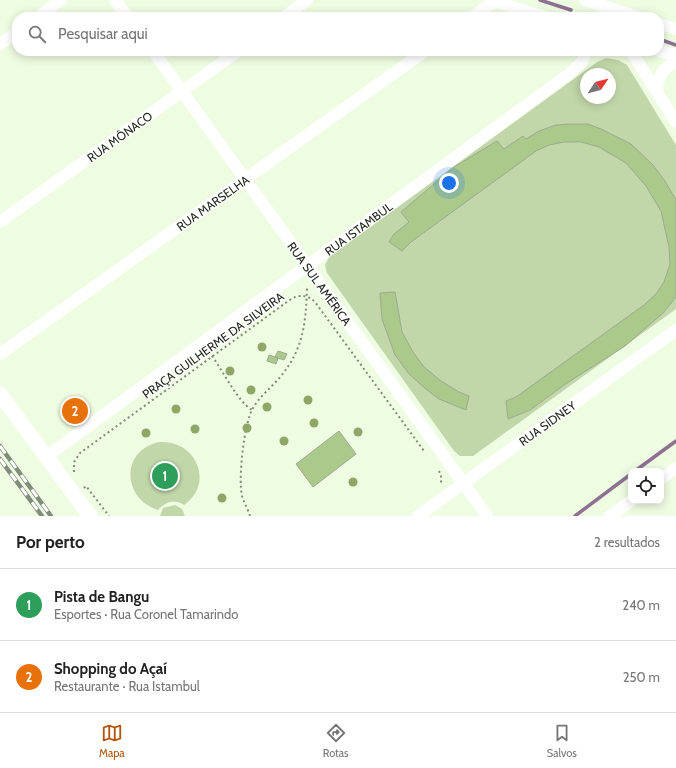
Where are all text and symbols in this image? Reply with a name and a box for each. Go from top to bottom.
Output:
search box [12,12,664,56]
icon: search [26,23,48,45]
text: Pesquisar aqui [58,25,148,43]
north arrow [580,68,616,104]
street label: RUA MÔNACO [84,108,155,165]
street label: RUA MARSELHA [173,171,252,234]
your location [439,173,459,193]
street label: RUA ISTAMBUL [321,198,395,258]
street label: RUA SUL AMÉRICA [285,239,355,328]
street label: PRAÇA GUILHERME DA SILVEIRA [139,288,287,401]
pin: 2 [62,396,88,426]
street label: RUA SIDNEY [516,397,579,449]
pin: 1 [152,461,178,491]
map controls [628,468,664,504]
button: locate [628,468,664,504]
text: Por perto [16,532,85,552]
text: 2 resultados [594,534,660,550]
text: Pista de Bangu [54,588,149,606]
text: 1 [27,597,31,613]
text: 240 m [622,597,660,613]
text: Esportes · Rua Coronel Tamarindo [54,606,238,622]
text: Shopping do Açaí [54,660,167,678]
text: 2 [26,669,32,685]
text: 250 m [623,669,660,685]
text: Restaurante · Rua Istambul [54,678,200,694]
tab: Mapa [99,722,125,760]
tab: Rotas [323,722,349,760]
tab: Salvos [547,722,577,760]

